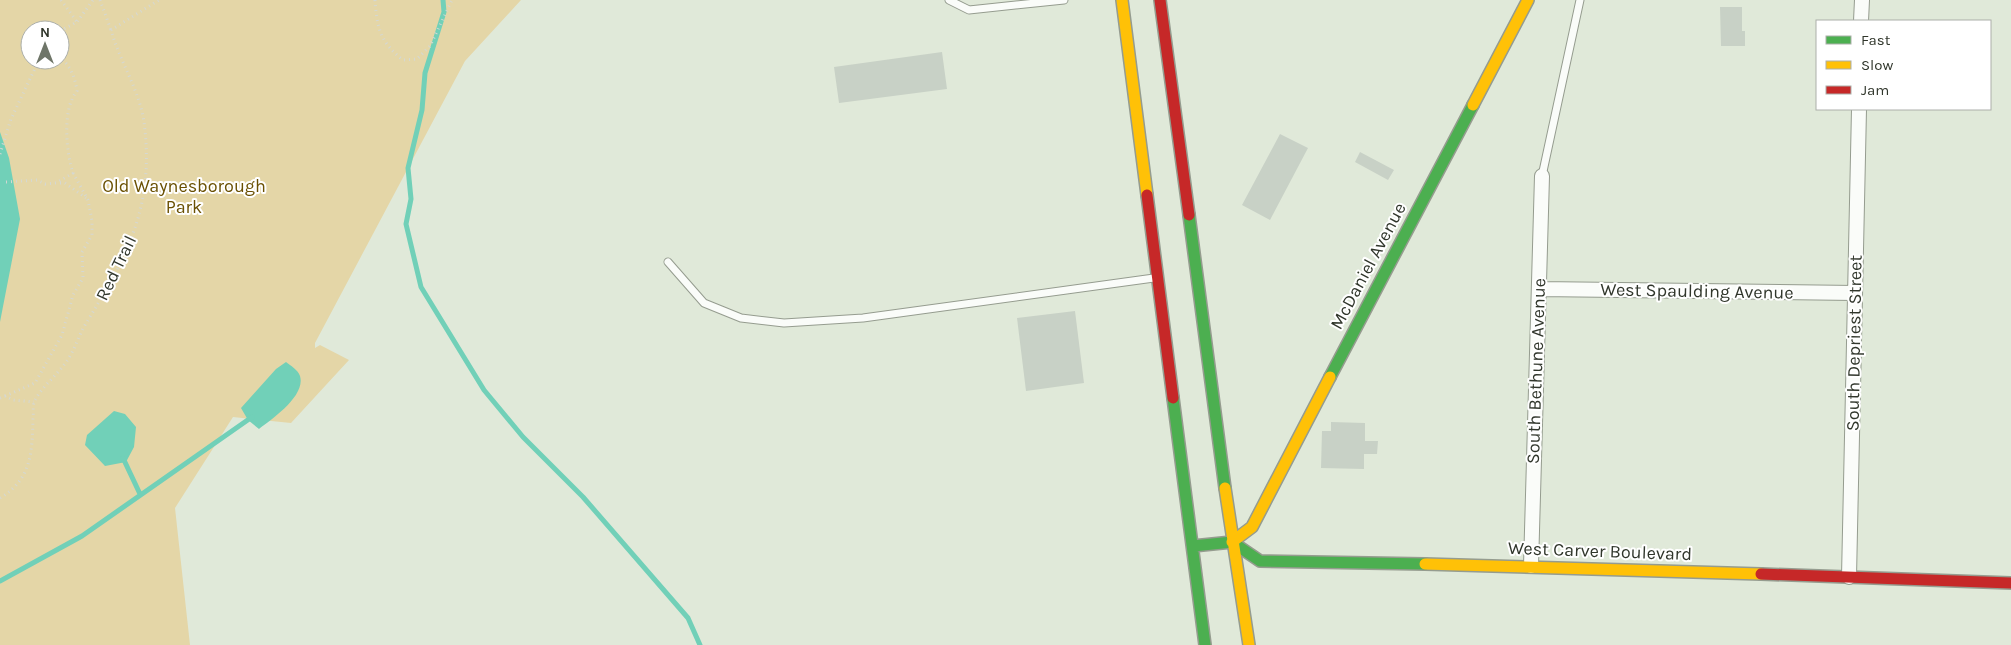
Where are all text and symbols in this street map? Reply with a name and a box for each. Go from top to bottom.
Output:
north arrow [20,20,70,70]
legend [1816,20,1991,110]
text: N [40,24,50,41]
text: Fast [1861,31,1891,49]
text: Slow [1861,56,1893,74]
text: Jam [1861,81,1889,99]
park label: Old Waynesborough Park [102,175,266,218]
street label: McDaniel Avenue [1325,199,1411,333]
street label: Red Trail [91,232,141,304]
street label: South Depriest Street [1841,254,1867,431]
street label: South Bethune Avenue [1522,278,1550,464]
street label: West Spaulding Avenue [1600,278,1794,304]
street label: West Carver Boulevard [1508,537,1692,565]

